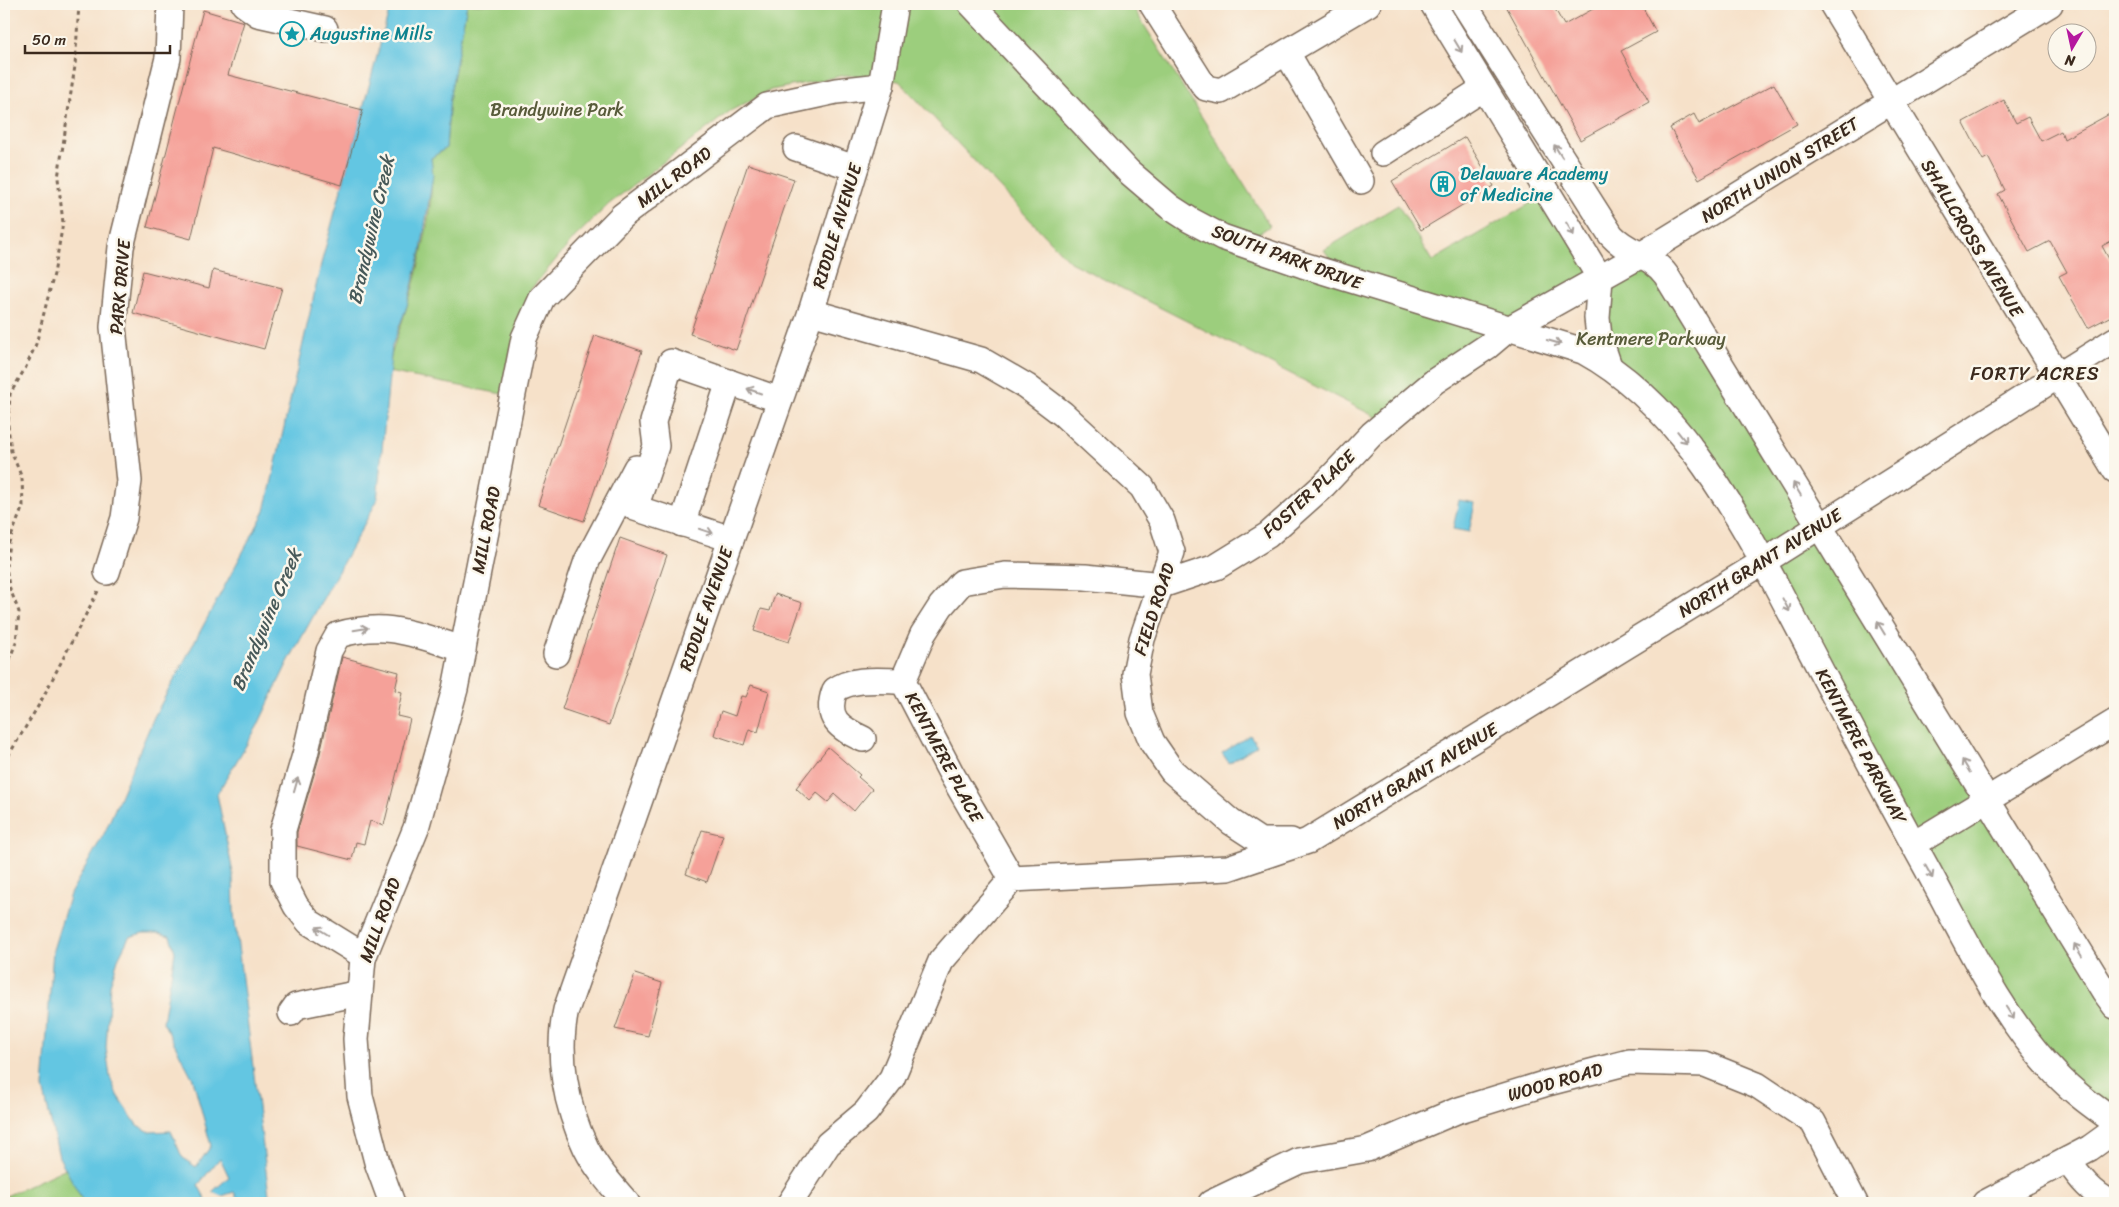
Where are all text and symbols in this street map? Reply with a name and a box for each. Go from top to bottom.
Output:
place label: Augustine Mills [309,18,433,50]
place icon: Augustine Mills [279,21,305,47]
scale bar [25,22,170,54]
north arrow [2046,22,2096,72]
text: 50 m [32,27,67,53]
one-way arrow [1454,38,1464,52]
text: N [2063,47,2078,74]
park label: Brandywine Park [490,94,624,126]
street label: NORTH UNION STREET [1694,108,1866,232]
street label: MILL ROAD [629,138,719,216]
one-way arrow [1552,145,1562,159]
water label: Brandywine Creek [338,150,405,308]
street label: SHALLCROSS AVENUE [1912,153,2033,324]
place label: Delaware Academy of Medicine [1460,158,1609,211]
street label: RIDDLE AVENUE [803,159,872,293]
building icon: Delaware Academy of Medicine [1430,171,1456,197]
street label: SOUTH PARK DRIVE [1207,215,1368,300]
one-way arrow [1565,222,1575,236]
street label: PARK DRIVE [100,237,140,336]
park label: Kentmere Parkway [1576,323,1726,355]
one-way arrow [1546,337,1562,347]
district label: FORTY ACRES [1970,357,2100,390]
one-way arrow [747,386,763,395]
one-way arrow [1676,431,1687,444]
street label: FOSTER PLACE [1255,441,1364,546]
one-way arrow [1791,482,1801,496]
street label: MILL ROAD [462,483,510,576]
street label: NORTH GRANT AVENUE [1672,499,1849,627]
one-way arrow [698,527,714,537]
water label: Brandywine Creek [221,541,312,696]
street label: RIDDLE AVENUE [670,542,743,675]
street label: FIELD ROAD [1124,558,1184,660]
one-way arrow [1782,598,1792,612]
one-way arrow [1876,621,1886,635]
one-way arrow [352,624,368,634]
street label: KENTMERE PARKWAY [1806,662,1916,831]
street label: KENTMERE PLACE [896,686,993,829]
street label: NORTH GRANT AVENUE [1326,713,1505,838]
one-way arrow [1961,760,1971,774]
one-way arrow [292,777,302,793]
one-way arrow [1925,864,1934,879]
street label: MILL ROAD [350,873,410,967]
one-way arrow [316,925,330,935]
one-way arrow [2073,943,2083,957]
one-way arrow [2005,1006,2015,1020]
street label: WOOD ROAD [1504,1053,1607,1111]

